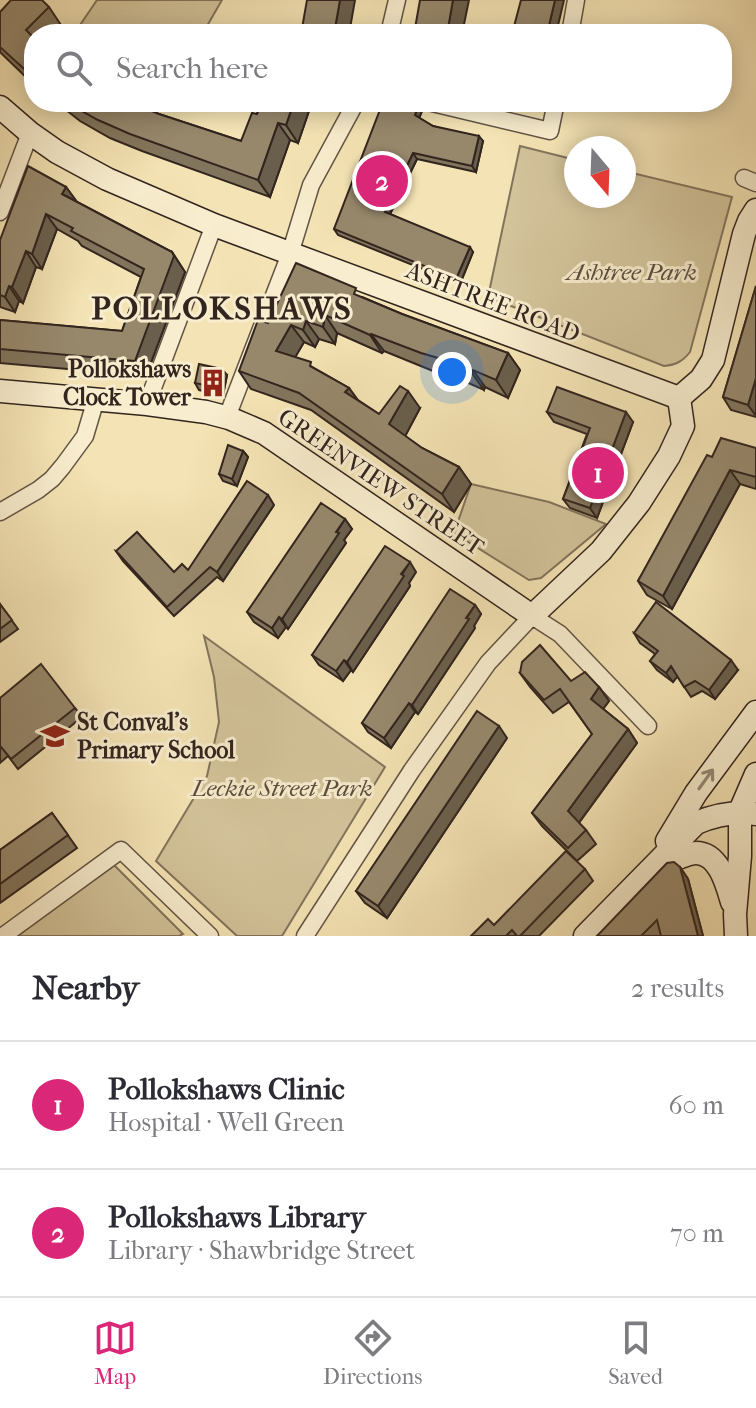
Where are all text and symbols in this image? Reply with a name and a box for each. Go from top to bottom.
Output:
search box [24,24,732,112]
icon: search [52,46,96,90]
text: Search here [116,51,268,86]
north arrow [564,136,636,208]
pin: 2 [356,151,408,211]
street label: ASHTREE ROAD [401,256,584,348]
park label: Ashtree Park [564,258,697,286]
district label: POLLOKSHAWS [91,290,353,327]
your location [432,352,472,392]
place label: Pollokshaws Clock Tower [63,355,192,411]
building icon: Pollokshaws Clock Tower [198,368,228,398]
street label: GREENVIEW STREET [273,403,490,562]
pin: 1 [572,443,624,503]
place label: St Conval's Primary School [77,708,235,764]
school or university icon: St Conval's Primary School [40,721,70,751]
one-way arrow [698,769,714,791]
park label: Leckie Street Park [189,774,373,802]
text: Nearby [32,968,139,1008]
text: 2 results [631,973,724,1004]
text: Pollokshaws Clinic [108,1072,345,1107]
text: 1 [53,1090,63,1121]
text: 60 m [668,1090,724,1121]
text: Hospital · Well Green [108,1107,344,1138]
text: Pollokshaws Library [108,1200,366,1235]
text: 2 [51,1218,65,1249]
text: 70 m [670,1218,724,1249]
text: Library · Shawbridge Street [108,1235,415,1266]
tab: Map [93,1316,137,1390]
tab: Directions [323,1316,422,1390]
tab: Saved [608,1316,663,1390]

